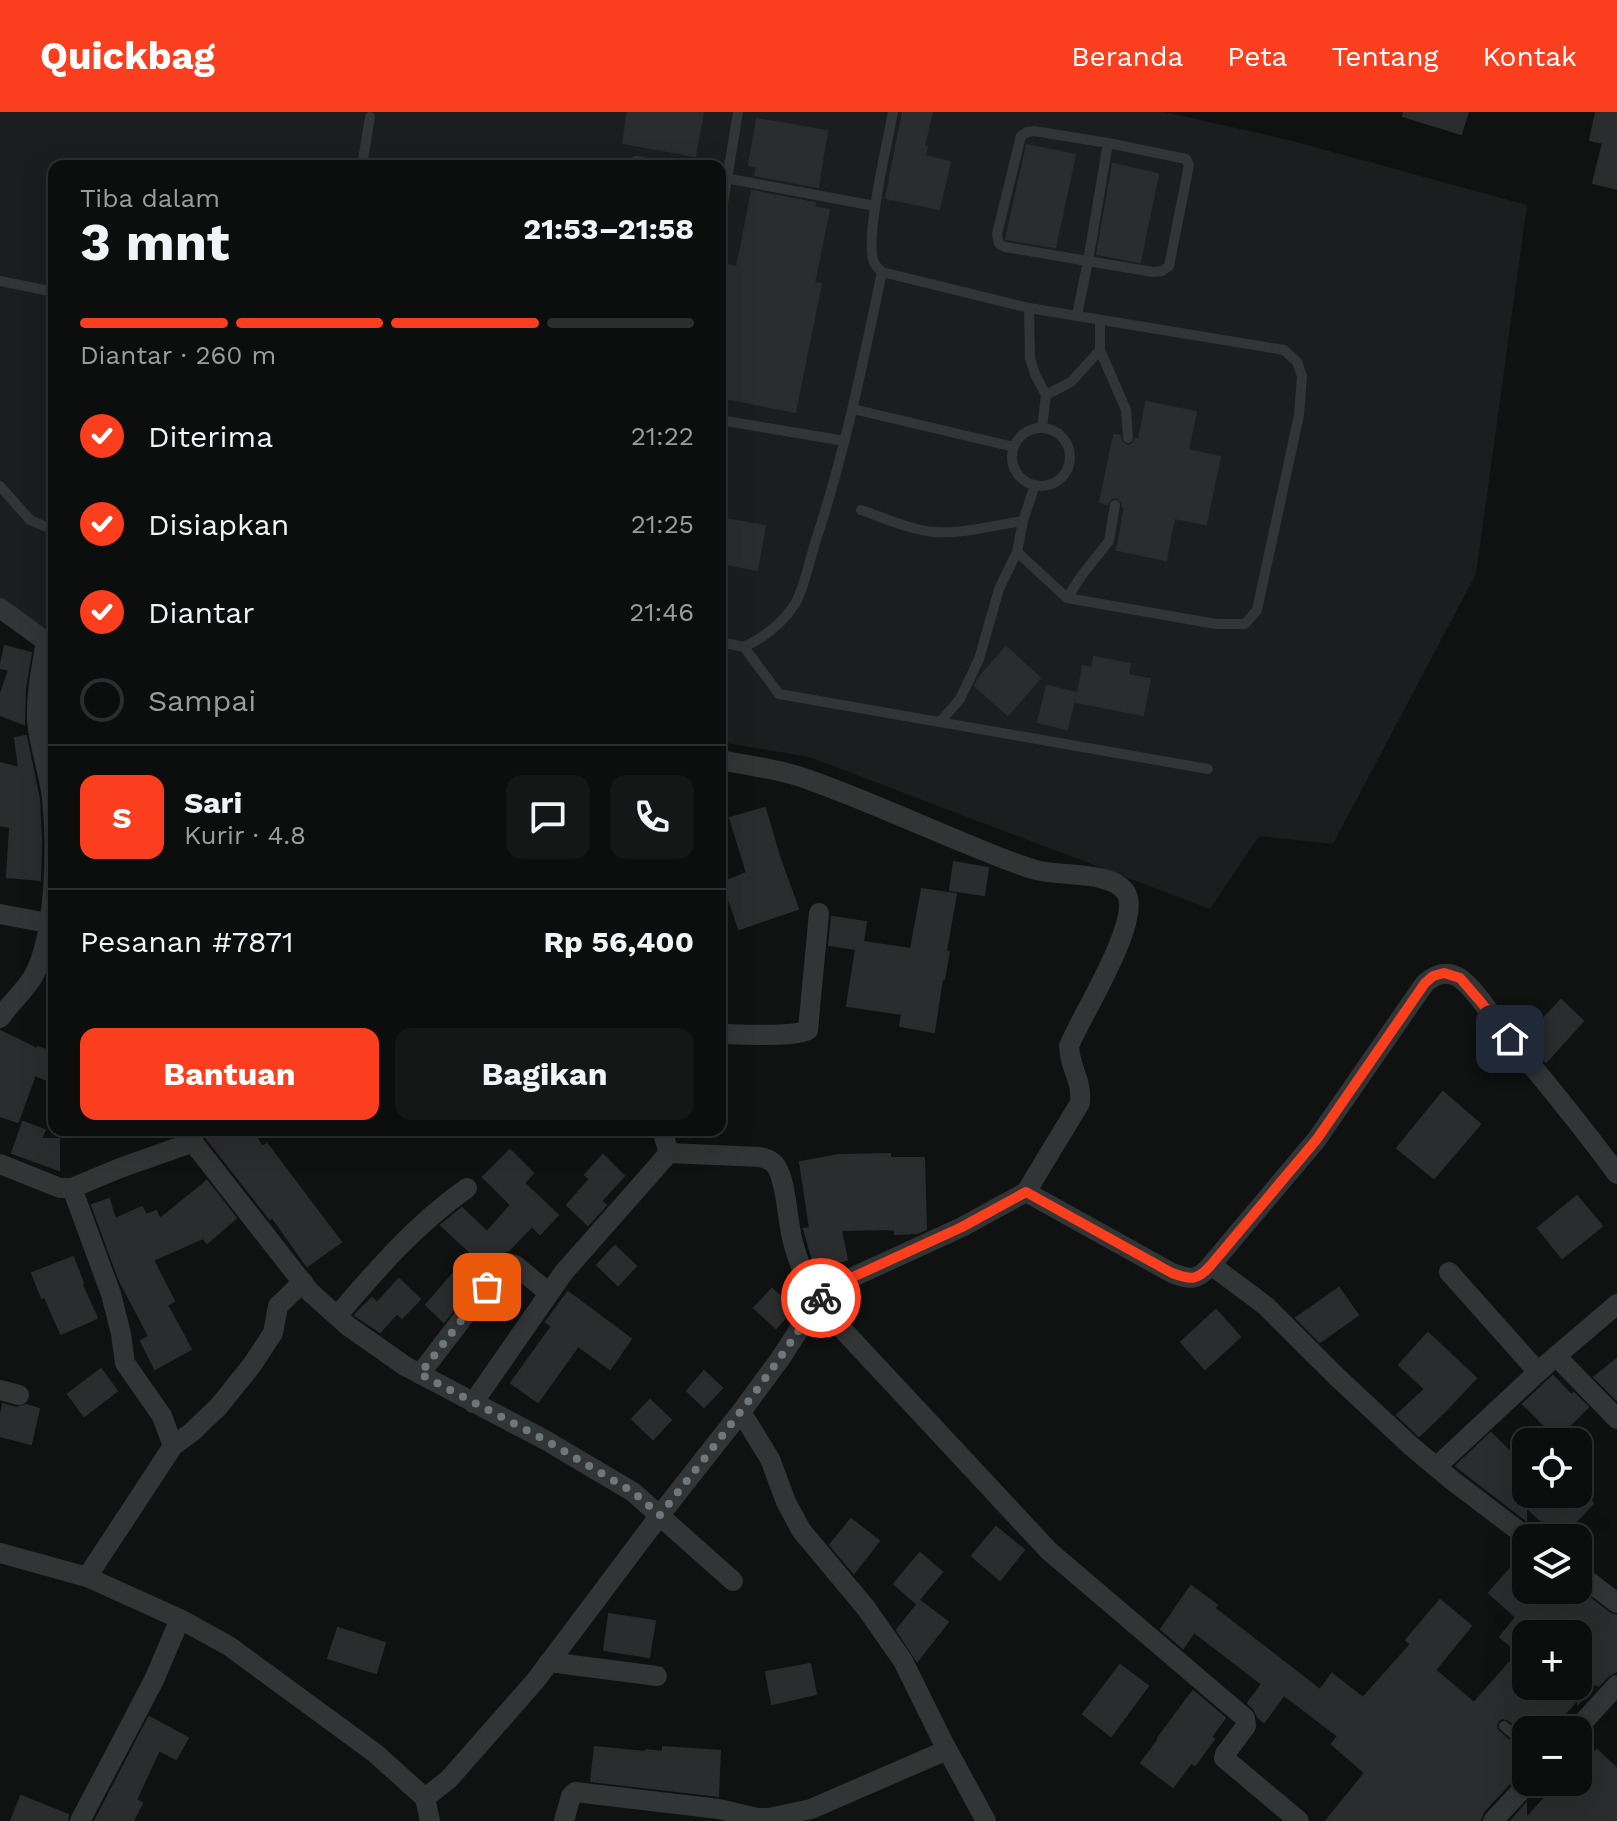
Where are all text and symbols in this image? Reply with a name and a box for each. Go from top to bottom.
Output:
text: Quickbag [40,34,215,78]
text: Beranda [1071,40,1183,73]
text: Peta [1227,40,1287,73]
text: Tentang [1331,40,1438,73]
text: Kontak [1482,40,1577,73]
text: Tiba dalam [80,183,220,213]
text: 21:53–21:58 [523,211,694,246]
text: 3 mnt [80,212,229,273]
text: Diantar · 260 m [80,340,276,370]
icon: check [80,414,124,458]
text: Diterima [148,419,273,454]
text: 21:22 [631,421,694,451]
icon: check [80,502,124,546]
text: Disiapkan [148,507,289,542]
text: 21:25 [631,509,694,539]
icon: check [80,590,124,634]
text: Diantar [148,595,255,630]
text: 21:46 [629,597,694,627]
text: Sampai [148,683,256,718]
button: chat [506,775,590,859]
button: phone [610,775,694,859]
text: Sari [184,785,242,820]
text: S [112,800,132,835]
text: Kurir · 4.8 [184,820,306,850]
text: Pesanan #7871 [80,924,294,959]
text: Rp 56,400 [543,924,694,959]
pin [1476,1005,1544,1073]
icon: home [1488,1017,1532,1061]
button: Bantuan [80,1028,379,1120]
button: Bagikan [395,1028,694,1120]
pin [453,1253,521,1321]
courier [781,1258,861,1338]
icon: bag [465,1265,509,1309]
icon: bike [799,1276,843,1320]
map controls [1512,1428,1592,1796]
button: locate [1512,1428,1592,1508]
button: layers [1512,1524,1592,1604]
button: + [1512,1620,1592,1700]
button: − [1512,1716,1592,1796]

